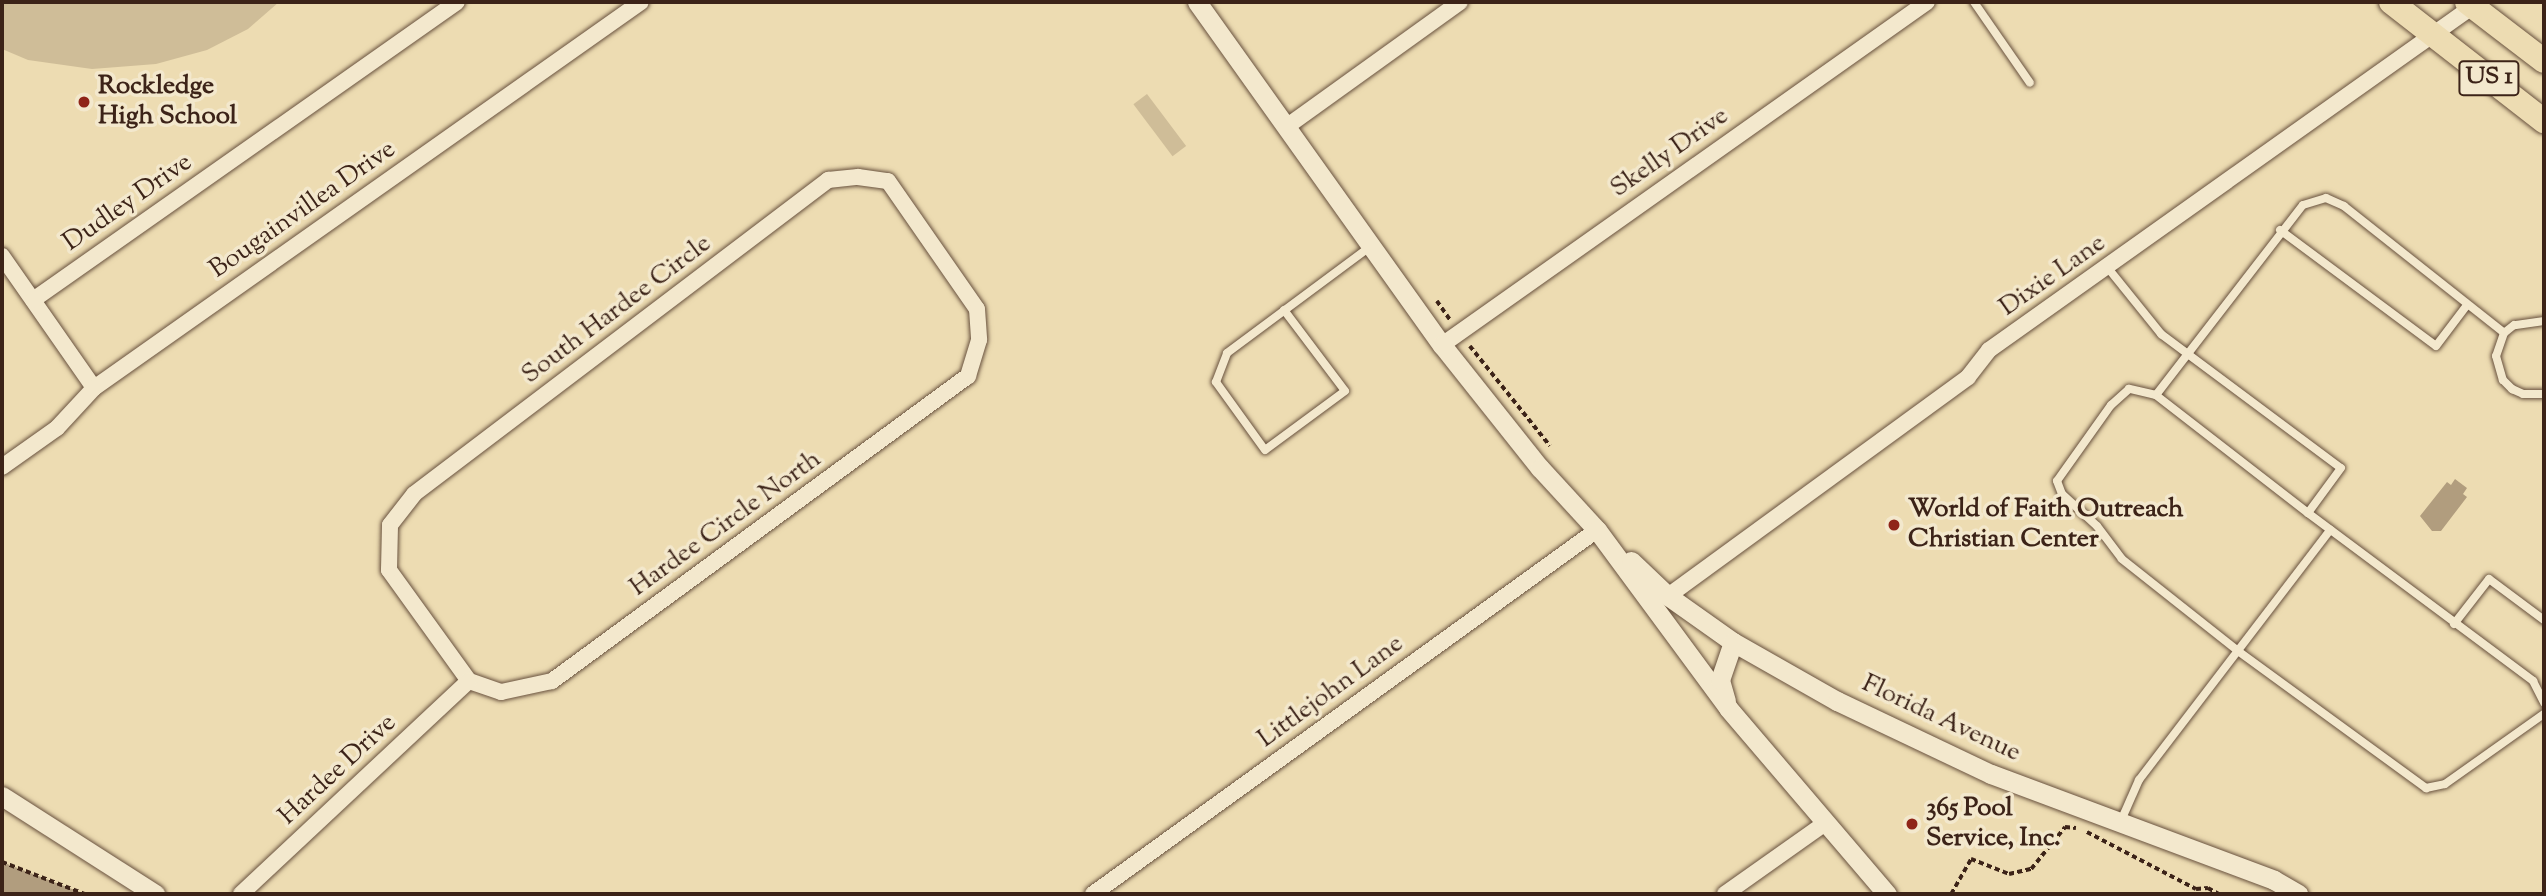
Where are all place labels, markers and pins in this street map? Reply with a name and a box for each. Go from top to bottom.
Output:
place label: Rockledge High School [98,71,237,132]
marker: Rockledge High School [76,94,92,110]
place label: World of Faith Outreach Christian Center [1908,494,2183,556]
marker: World of Faith Outreach Christian Center [1886,517,1902,533]
place label: 365 Pool Service, Inc. [1926,793,2061,854]
marker: 365 Pool Service, Inc. [1904,816,1920,832]

